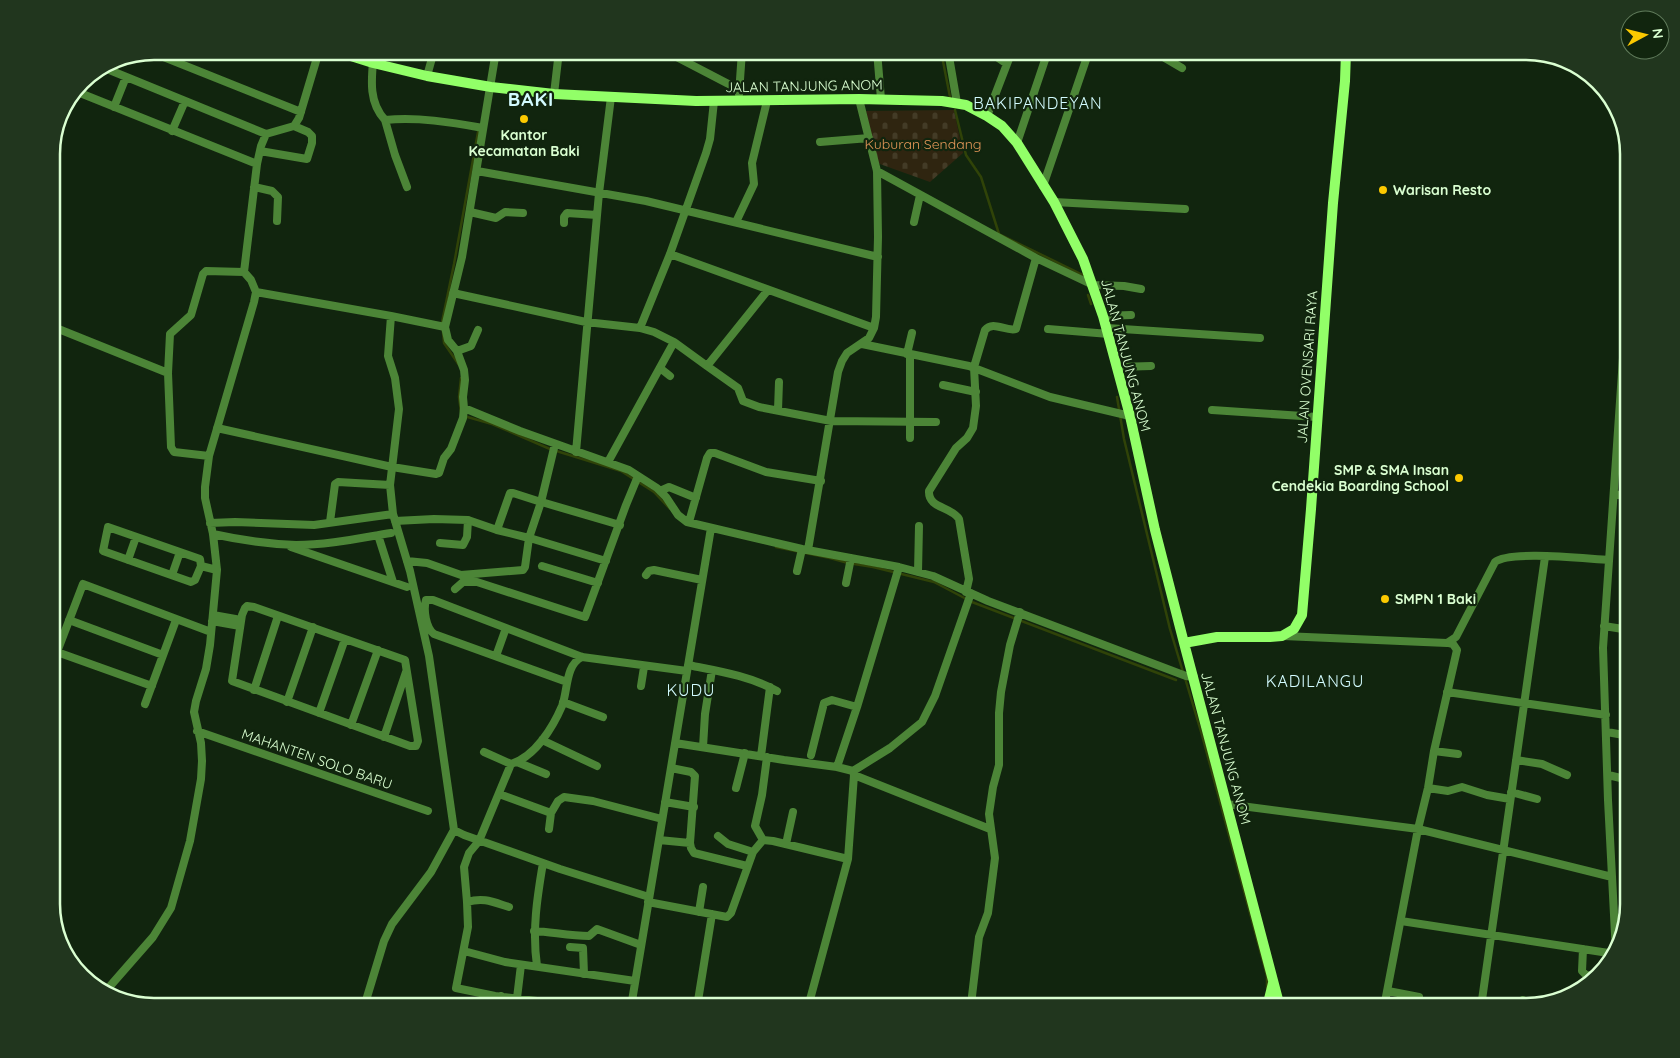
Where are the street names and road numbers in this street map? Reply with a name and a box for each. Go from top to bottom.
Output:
street label: JALAN TANJUNG ANOM [725,76,883,96]
street label: JALAN TANJUNG ANOM [1097,277,1155,433]
street label: JALAN OVENSARI RAYA [1293,290,1321,444]
street label: JALAN TANJUNG ANOM [1197,670,1255,826]
street label: MAHANTEN SOLO BARU [239,725,395,793]

